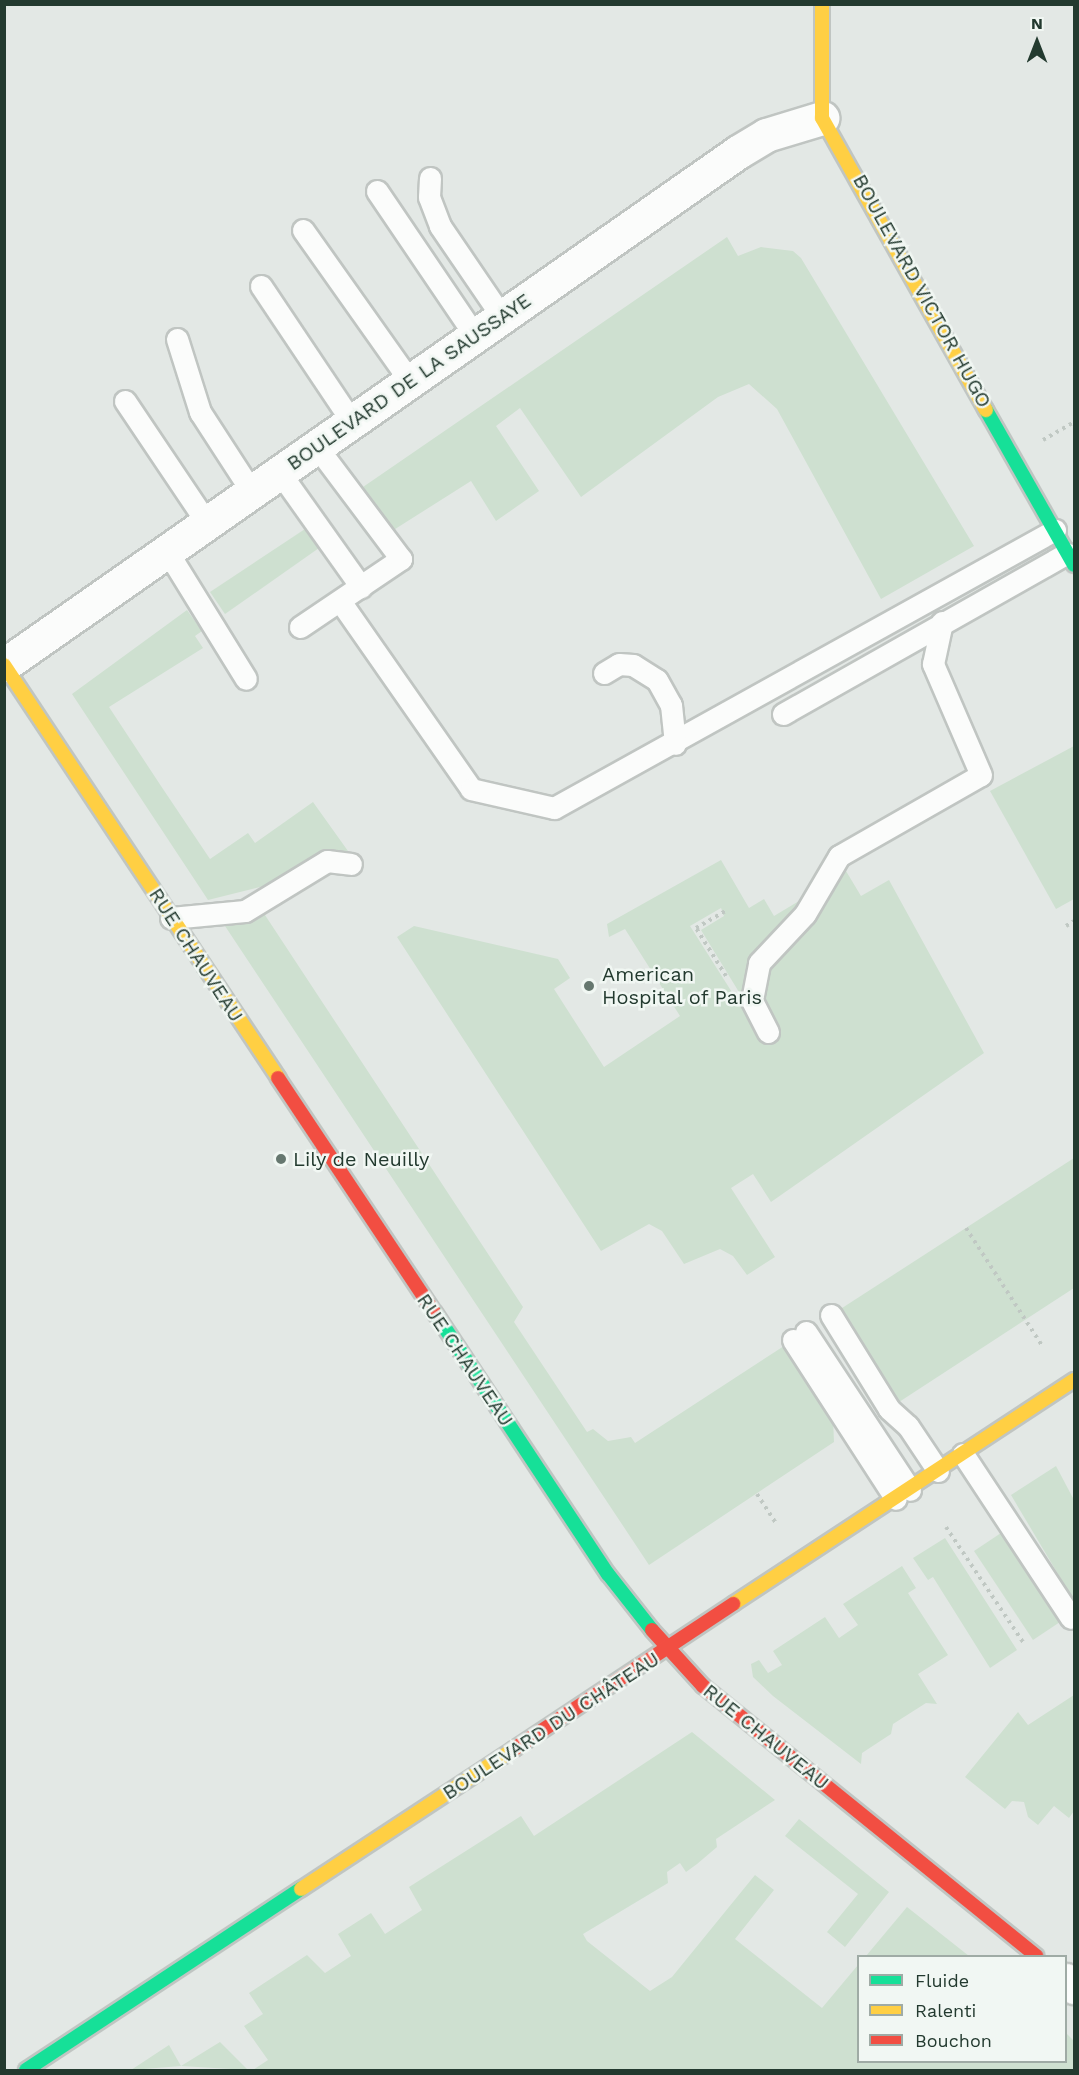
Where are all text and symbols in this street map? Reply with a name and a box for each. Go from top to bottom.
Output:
north arrow [1007,12,1067,72]
text: N [1031,14,1043,33]
street label: BOULEVARD VICTOR HUGO [848,170,996,412]
street label: BOULEVARD DE LA SAUSSAYE [282,288,536,476]
street label: RUE CHAUVEAU [144,883,248,1027]
place label: American Hospital of Paris [602,963,764,1010]
marker: American Hospital of Paris [580,977,598,995]
place label: Lily de Neuilly [293,1147,430,1171]
marker: Lily de Neuilly [274,1152,288,1166]
street label: RUE CHAUVEAU [412,1289,518,1431]
street label: BOULEVARD DU CHÂTEAU [438,1647,664,1805]
street label: RUE CHAUVEAU [698,1679,834,1795]
legend [857,1955,1067,2063]
text: Fluide [915,1970,969,1991]
text: Ralenti [915,2000,976,2021]
text: Bouchon [915,2030,992,2051]

